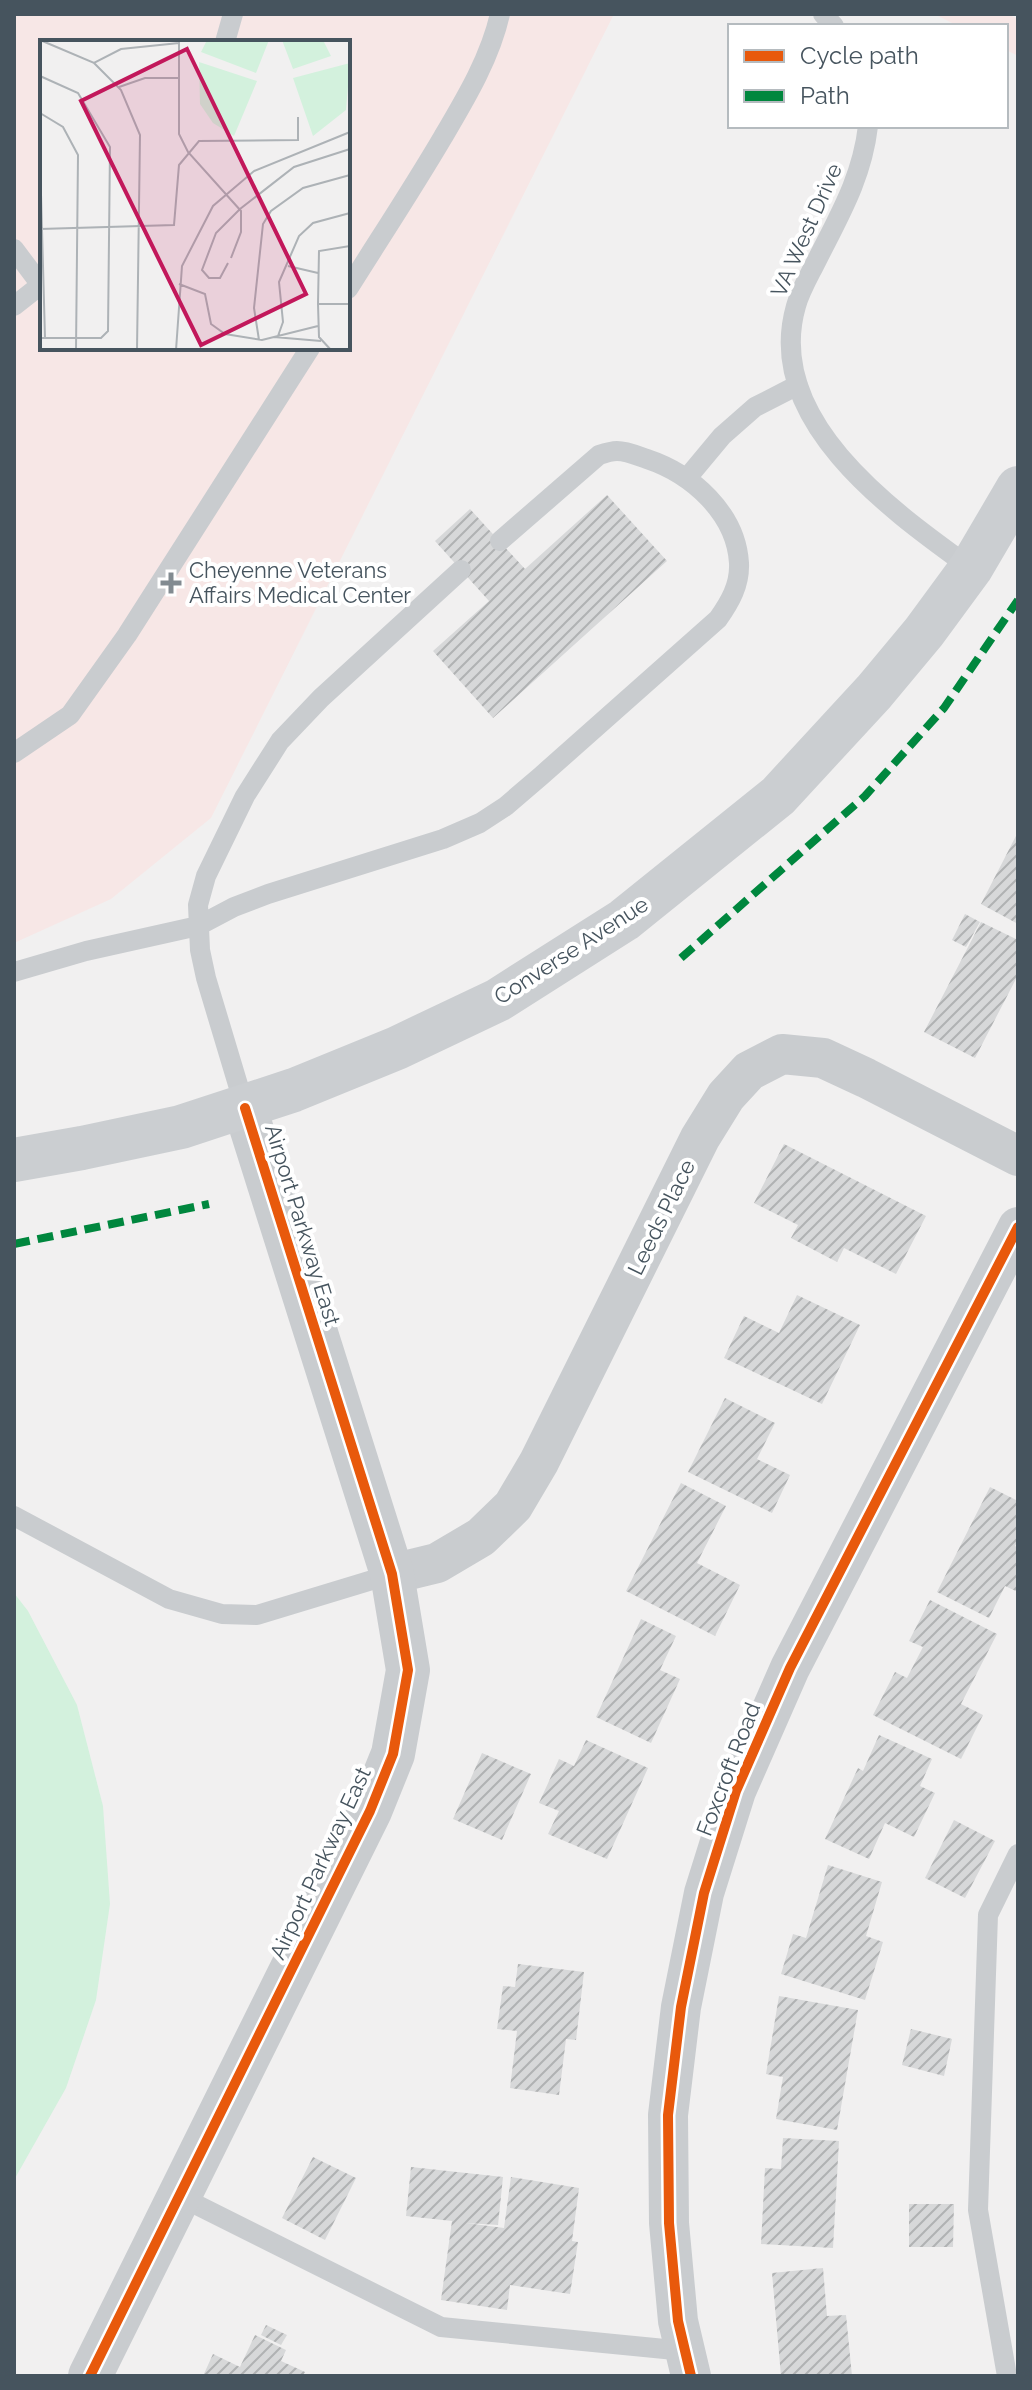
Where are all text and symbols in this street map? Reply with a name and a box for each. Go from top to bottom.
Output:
legend [728,24,1008,128]
inset map [40,40,350,350]
text: Cycle path [800,41,919,70]
text: Path [800,81,850,110]
street label: VA West Drive [765,159,847,301]
place label: Cheyenne Veterans Affairs Medical Center [189,557,411,608]
marker: Cheyenne Veterans Affairs Medical Center [160,572,182,594]
street label: Converse Avenue [489,890,653,1009]
street label: Airport Parkway East [260,1121,346,1329]
street label: Leeds Place [622,1155,700,1279]
street label: Foxcroft Road [691,1699,765,1839]
street label: Airport Parkway East [264,1762,376,1963]

